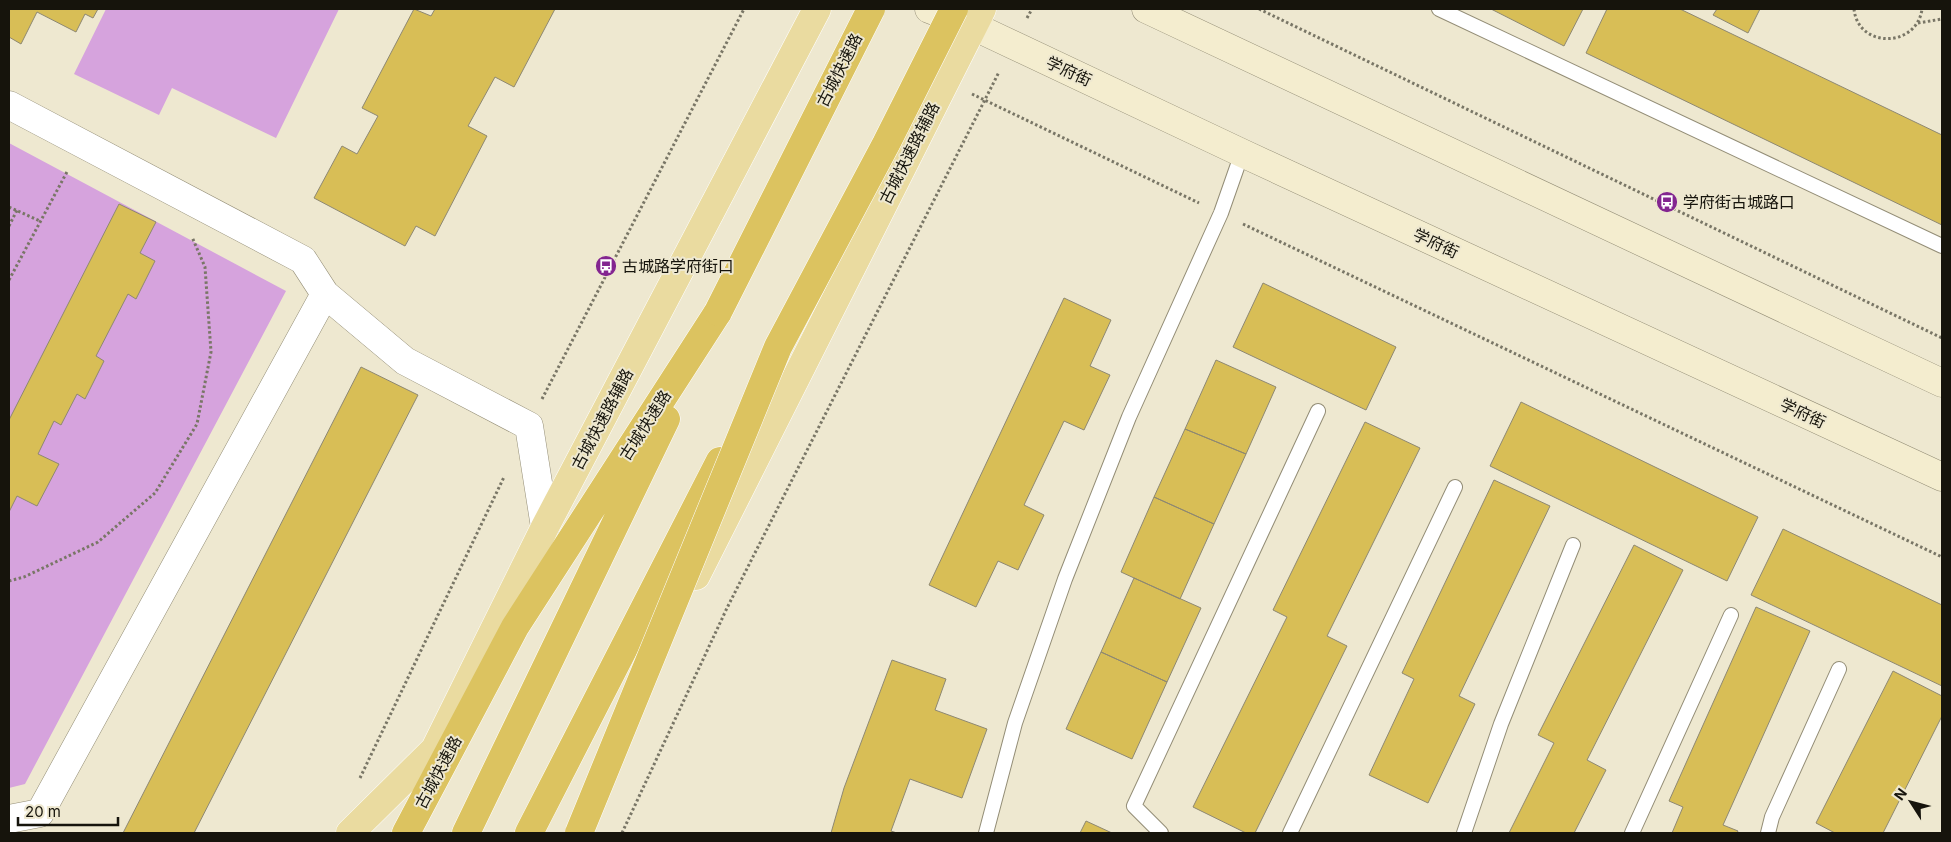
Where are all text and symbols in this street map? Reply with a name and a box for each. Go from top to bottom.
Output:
street label: 古城快速路 [812,30,866,110]
street label: 学府街 [1043,52,1095,90]
street label: 古城快速路辅路 [875,99,943,207]
bus stop icon: 学府街古城路口 [1655,190,1679,214]
place label: 学府街古城路口 [1683,192,1795,212]
street label: 学府街 [1410,224,1462,262]
bus stop icon: 古城路学府街口 [594,254,618,278]
place label: 古城路学府街口 [622,256,734,276]
street label: 古城快速路辅路 [567,365,637,473]
street label: 古城快速路 [615,386,675,464]
street label: 学府街 [1777,394,1829,432]
street label: 古城快速路 [410,732,466,812]
north arrow [1886,777,1936,827]
text: N [1890,785,1910,803]
scale bar [18,794,118,826]
text: 20 m [25,802,61,821]

